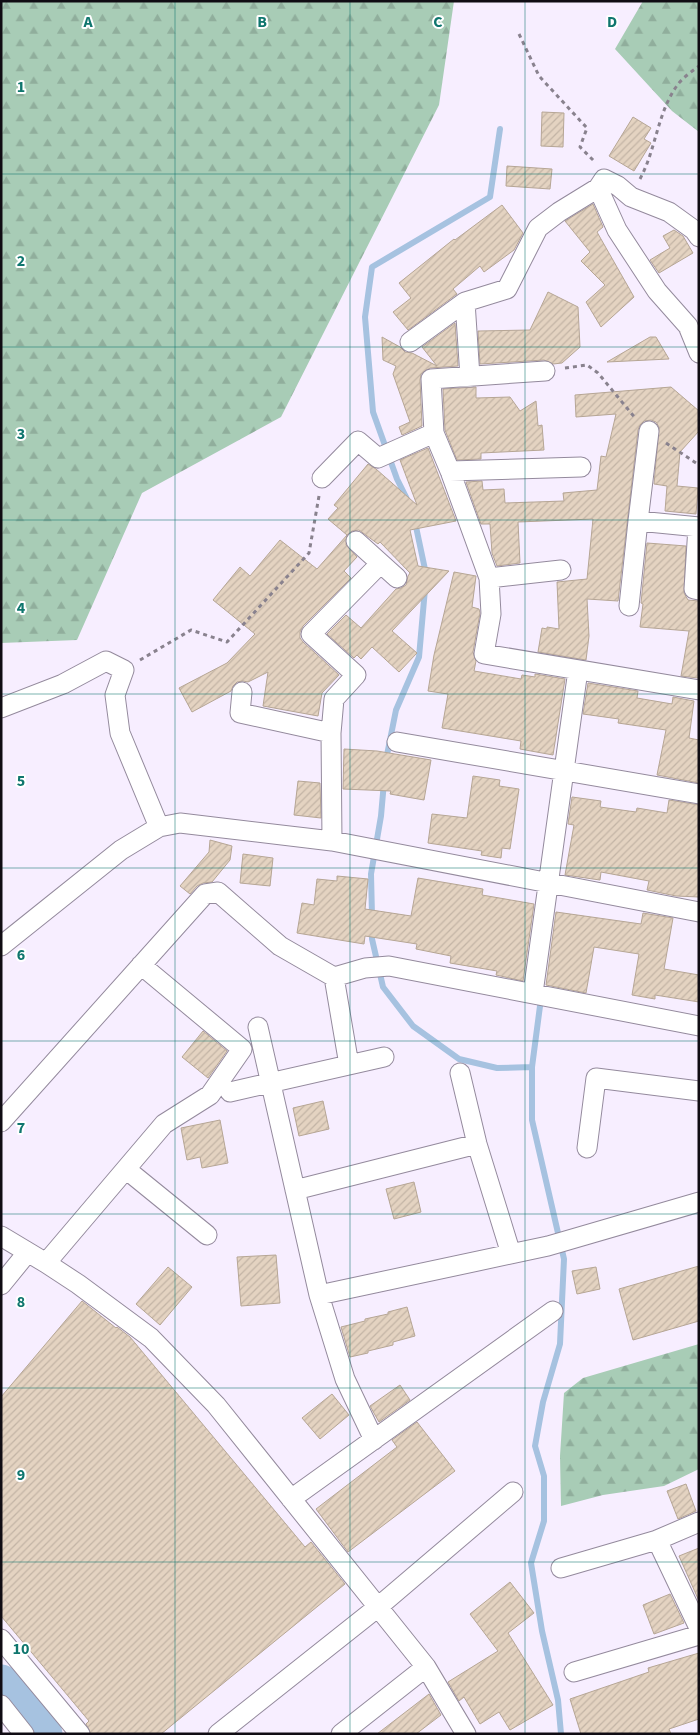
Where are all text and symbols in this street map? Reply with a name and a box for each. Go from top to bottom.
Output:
text: A [82,11,93,33]
text: B [257,11,267,33]
text: C [433,11,443,33]
text: D [607,11,617,33]
text: 1 [17,76,25,98]
text: 2 [17,250,25,272]
text: 3 [17,423,25,445]
text: 4 [17,597,26,619]
text: 5 [17,770,25,792]
text: 6 [17,944,25,966]
text: 7 [17,1117,25,1139]
text: 8 [17,1291,25,1313]
text: 9 [17,1464,25,1486]
text: 10 [13,1638,29,1660]

